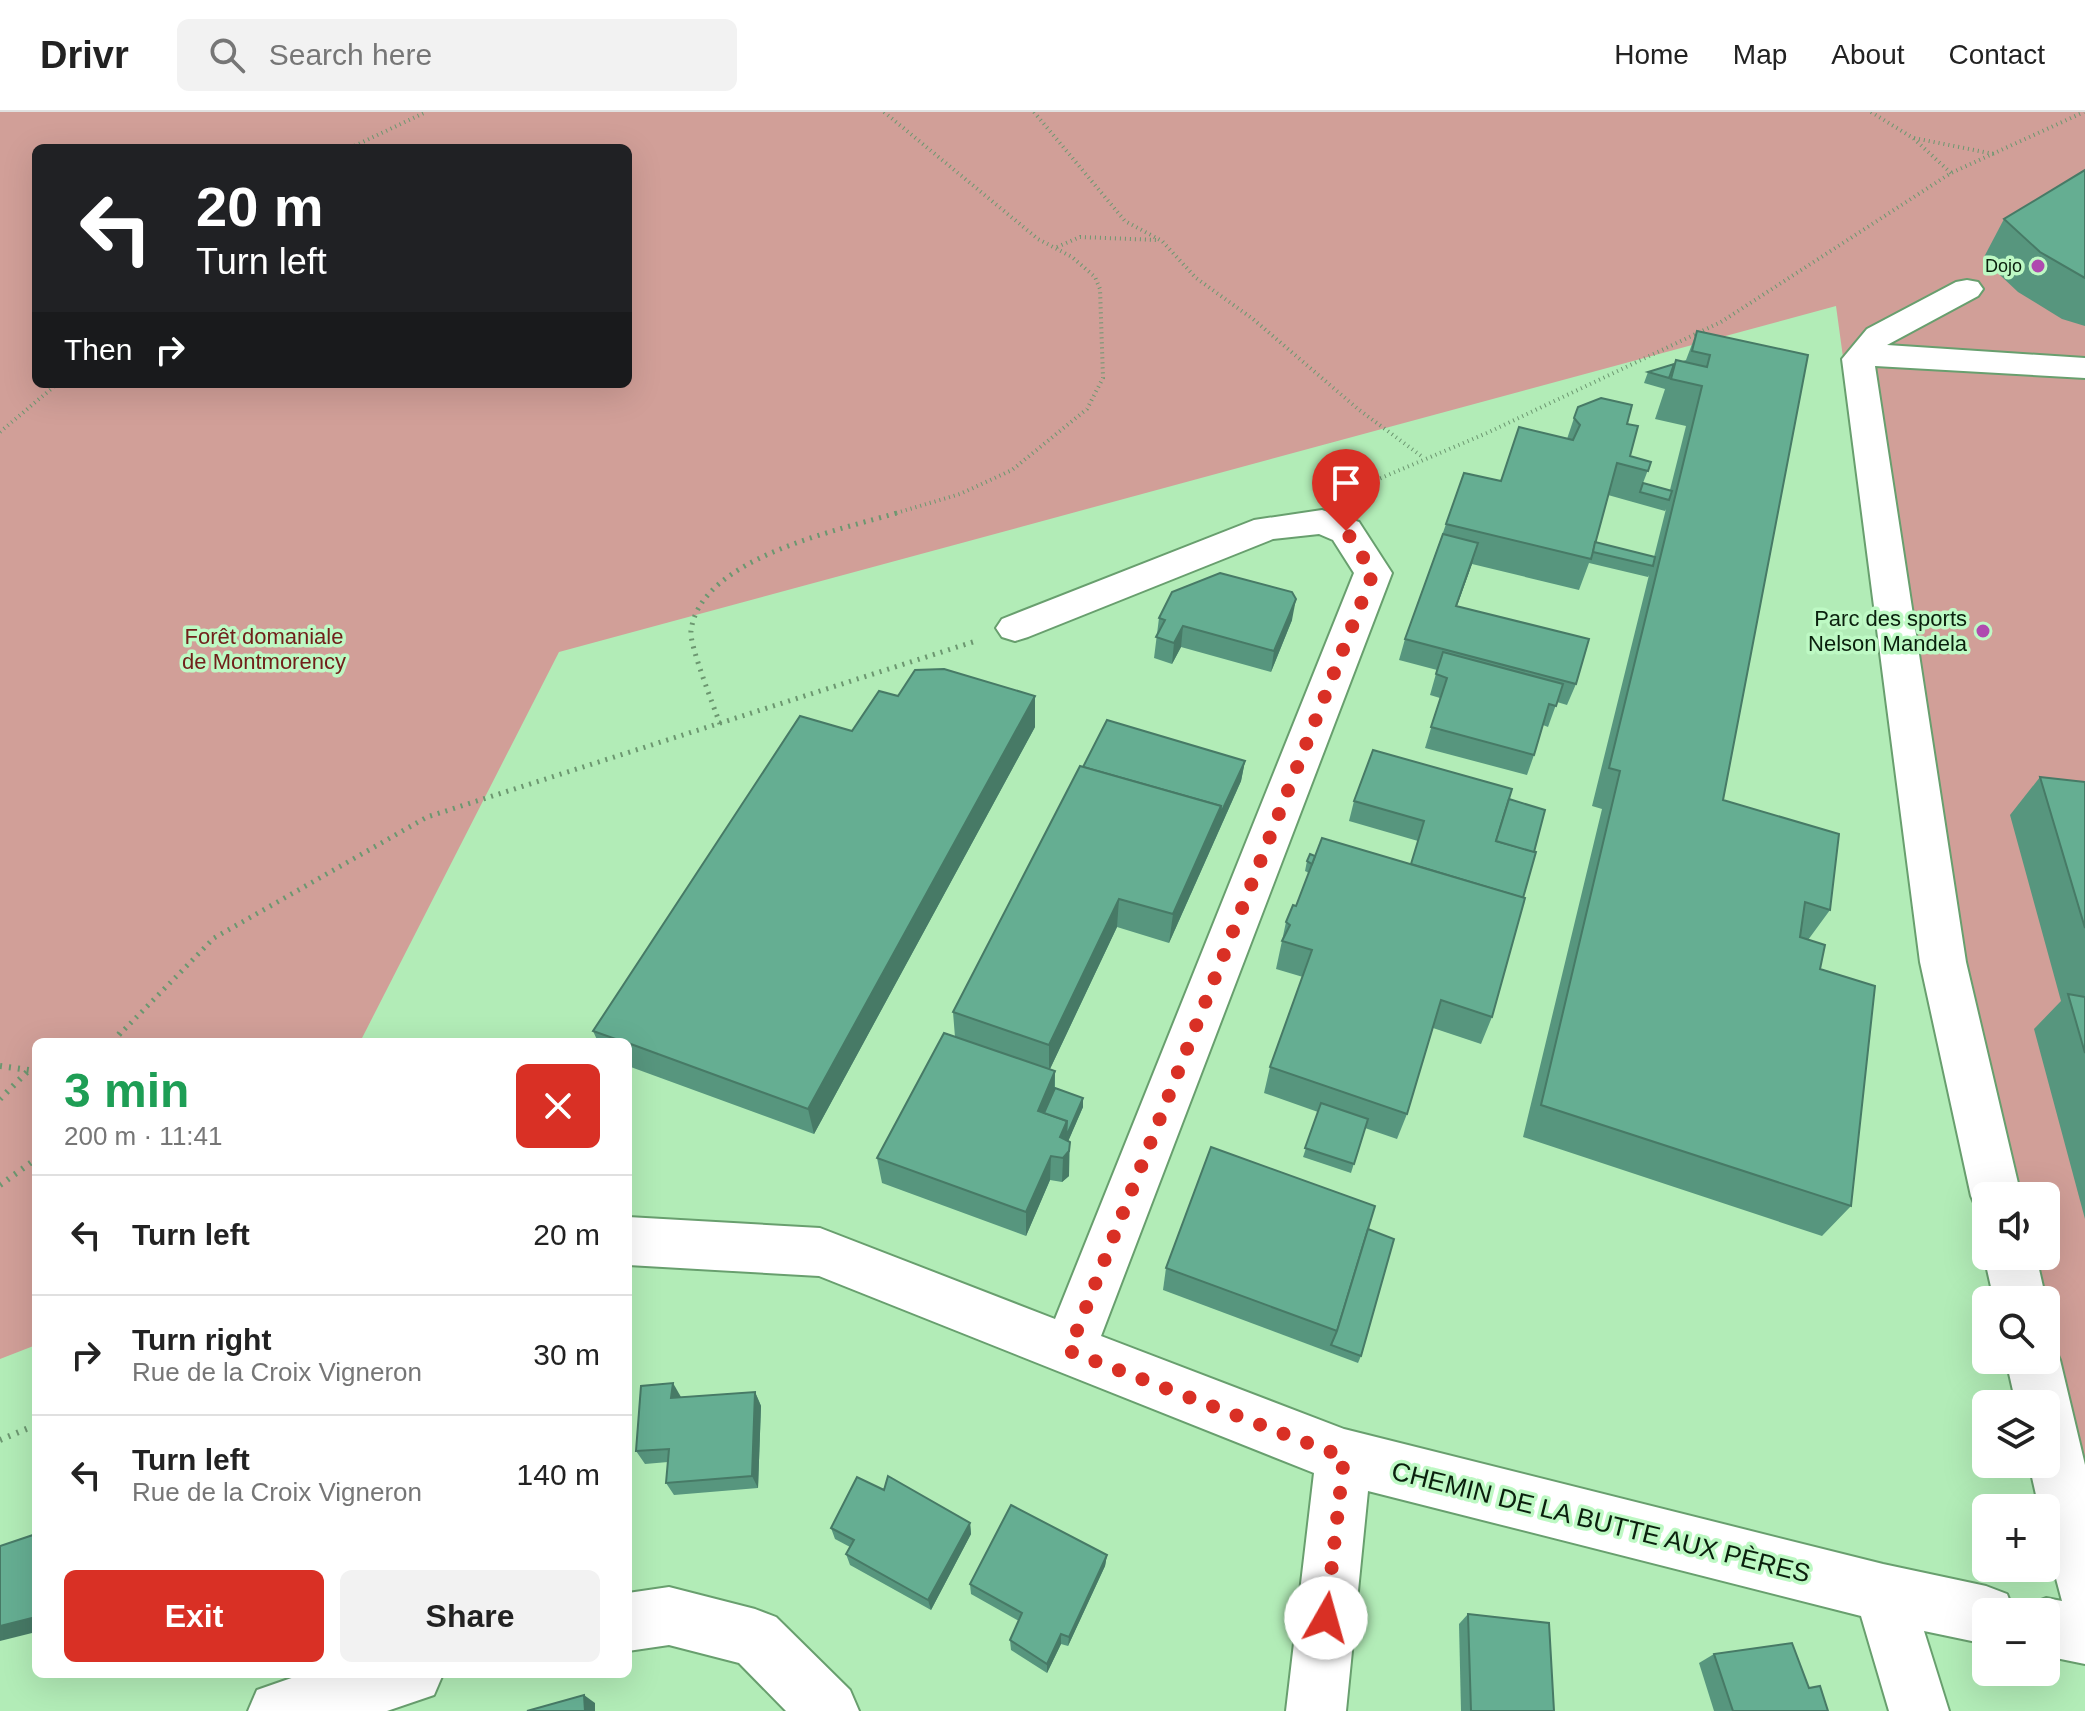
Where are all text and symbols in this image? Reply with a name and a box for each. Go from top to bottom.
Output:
search box [177,19,737,91]
icon: search [205,33,249,77]
text: Drivr [40,34,129,76]
text: Search here [269,38,432,71]
text: Home [1614,39,1689,70]
text: Map [1733,39,1787,70]
text: About [1831,39,1905,70]
text: Contact [1949,39,2045,70]
text: 20 m [196,175,324,238]
icon: left [64,176,168,280]
text: Turn left [196,241,327,282]
place label: Dojo [1985,256,2022,276]
marker: Dojo [2029,257,2047,275]
icon: right [148,328,192,372]
text: Then [64,333,132,366]
pin [1312,449,1380,531]
icon: arrive [1324,461,1368,505]
place label: Parc des sports Nelson Mandela [1808,606,1968,656]
marker: Parc des sports Nelson Mandela [1974,622,1992,640]
park label: Forêt domaniale de Montmorency [182,624,346,674]
text: 3 min [64,1064,189,1117]
button: close [516,1064,600,1148]
text: 200 m · 11:41 [64,1121,223,1151]
map controls [1972,1182,2060,1686]
button: sound [1972,1182,2060,1270]
icon: left [64,1213,108,1257]
text: Turn left [132,1218,250,1251]
text: 20 m [533,1218,600,1251]
button: search [1972,1286,2060,1374]
text: Turn right [132,1323,271,1356]
icon: right [64,1333,108,1377]
text: 30 m [533,1338,600,1371]
text: Rue de la Croix Vigneron [132,1357,422,1387]
button: layers [1972,1390,2060,1478]
text: Turn left [132,1443,250,1476]
icon: left [64,1453,108,1497]
street label: CHEMIN DE LA BUTTE AUX PÈRES [1388,1455,1814,1589]
text: 140 m [517,1458,600,1491]
text: Rue de la Croix Vigneron [132,1477,422,1507]
button: + [1972,1494,2060,1582]
button: Exit [64,1570,324,1662]
button: Share [340,1570,600,1662]
position arrow [1284,1576,1368,1660]
button: − [1972,1598,2060,1686]

